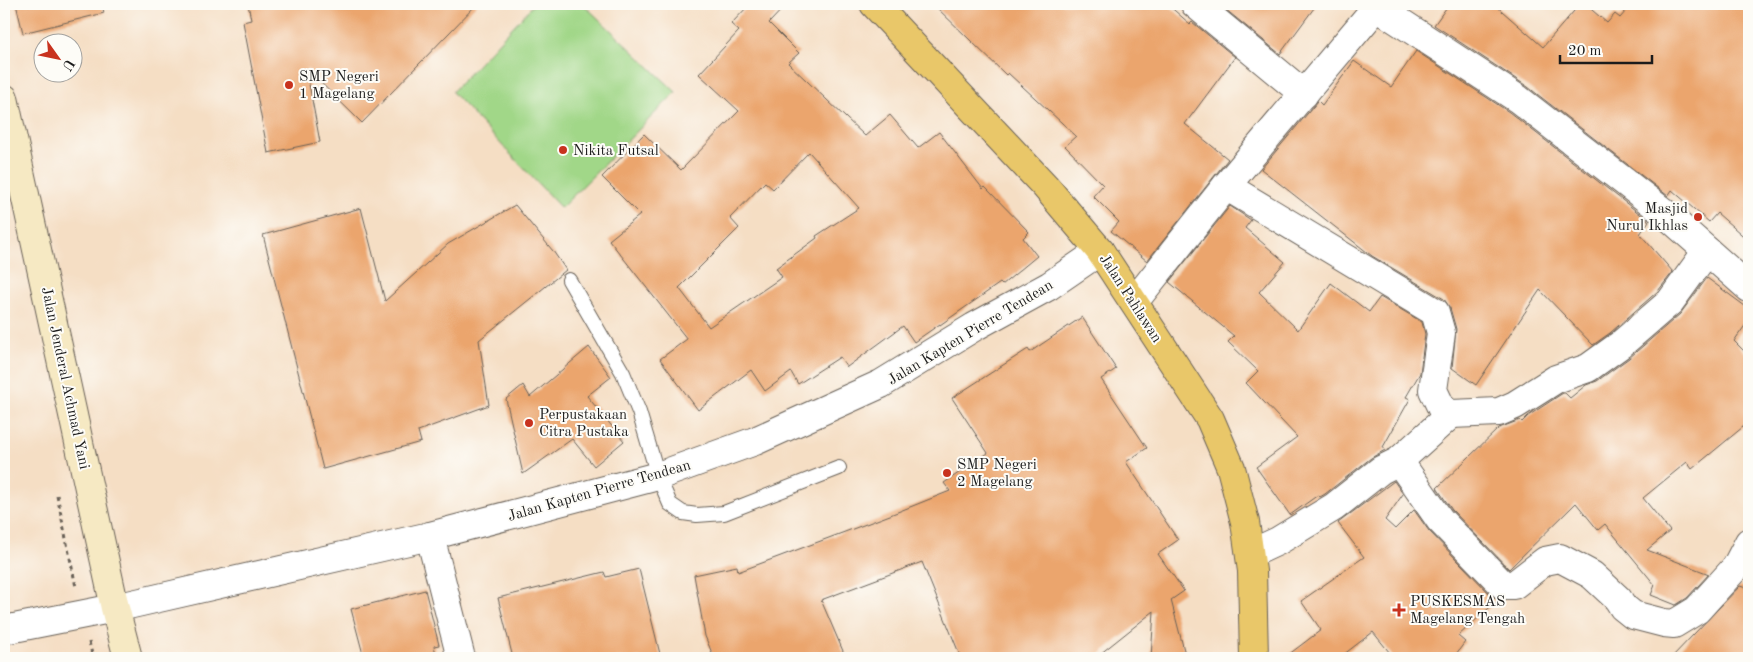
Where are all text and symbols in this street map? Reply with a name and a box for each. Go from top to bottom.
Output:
north arrow [32,32,82,82]
scale bar [1560,32,1653,64]
text: 20 m [1568,44,1602,59]
text: U [59,56,77,73]
place label: SMP Negeri 1 Magelang [299,70,379,102]
marker: SMP Negeri 1 Magelang [283,79,295,91]
marker: Nikita Futsal [557,144,569,156]
place label: Nikita Futsal [573,144,659,159]
place label: Masjid Nurul Ikhlas [1606,202,1688,234]
marker: Masjid Nurul Ikhlas [1692,211,1704,223]
street label: Jalan Pahlawan [1096,252,1164,346]
street label: Jalan Kapten Pierre Tendean [886,278,1056,389]
street label: Jalan Jenderal Achmad Yani [38,286,91,471]
place label: Perpustakaan Citra Pustaka [539,408,629,440]
marker: Perpustakaan Citra Pustaka [523,417,535,429]
street label: Jalan Kapten Pierre Tendean [506,458,693,525]
place label: SMP Negeri 2 Magelang [957,458,1037,490]
marker: SMP Negeri 2 Magelang [941,467,953,479]
place label: PUSKESMAS Magelang Tengah [1410,595,1525,627]
marker: PUSKESMAS Magelang Tengah [1392,603,1406,617]

